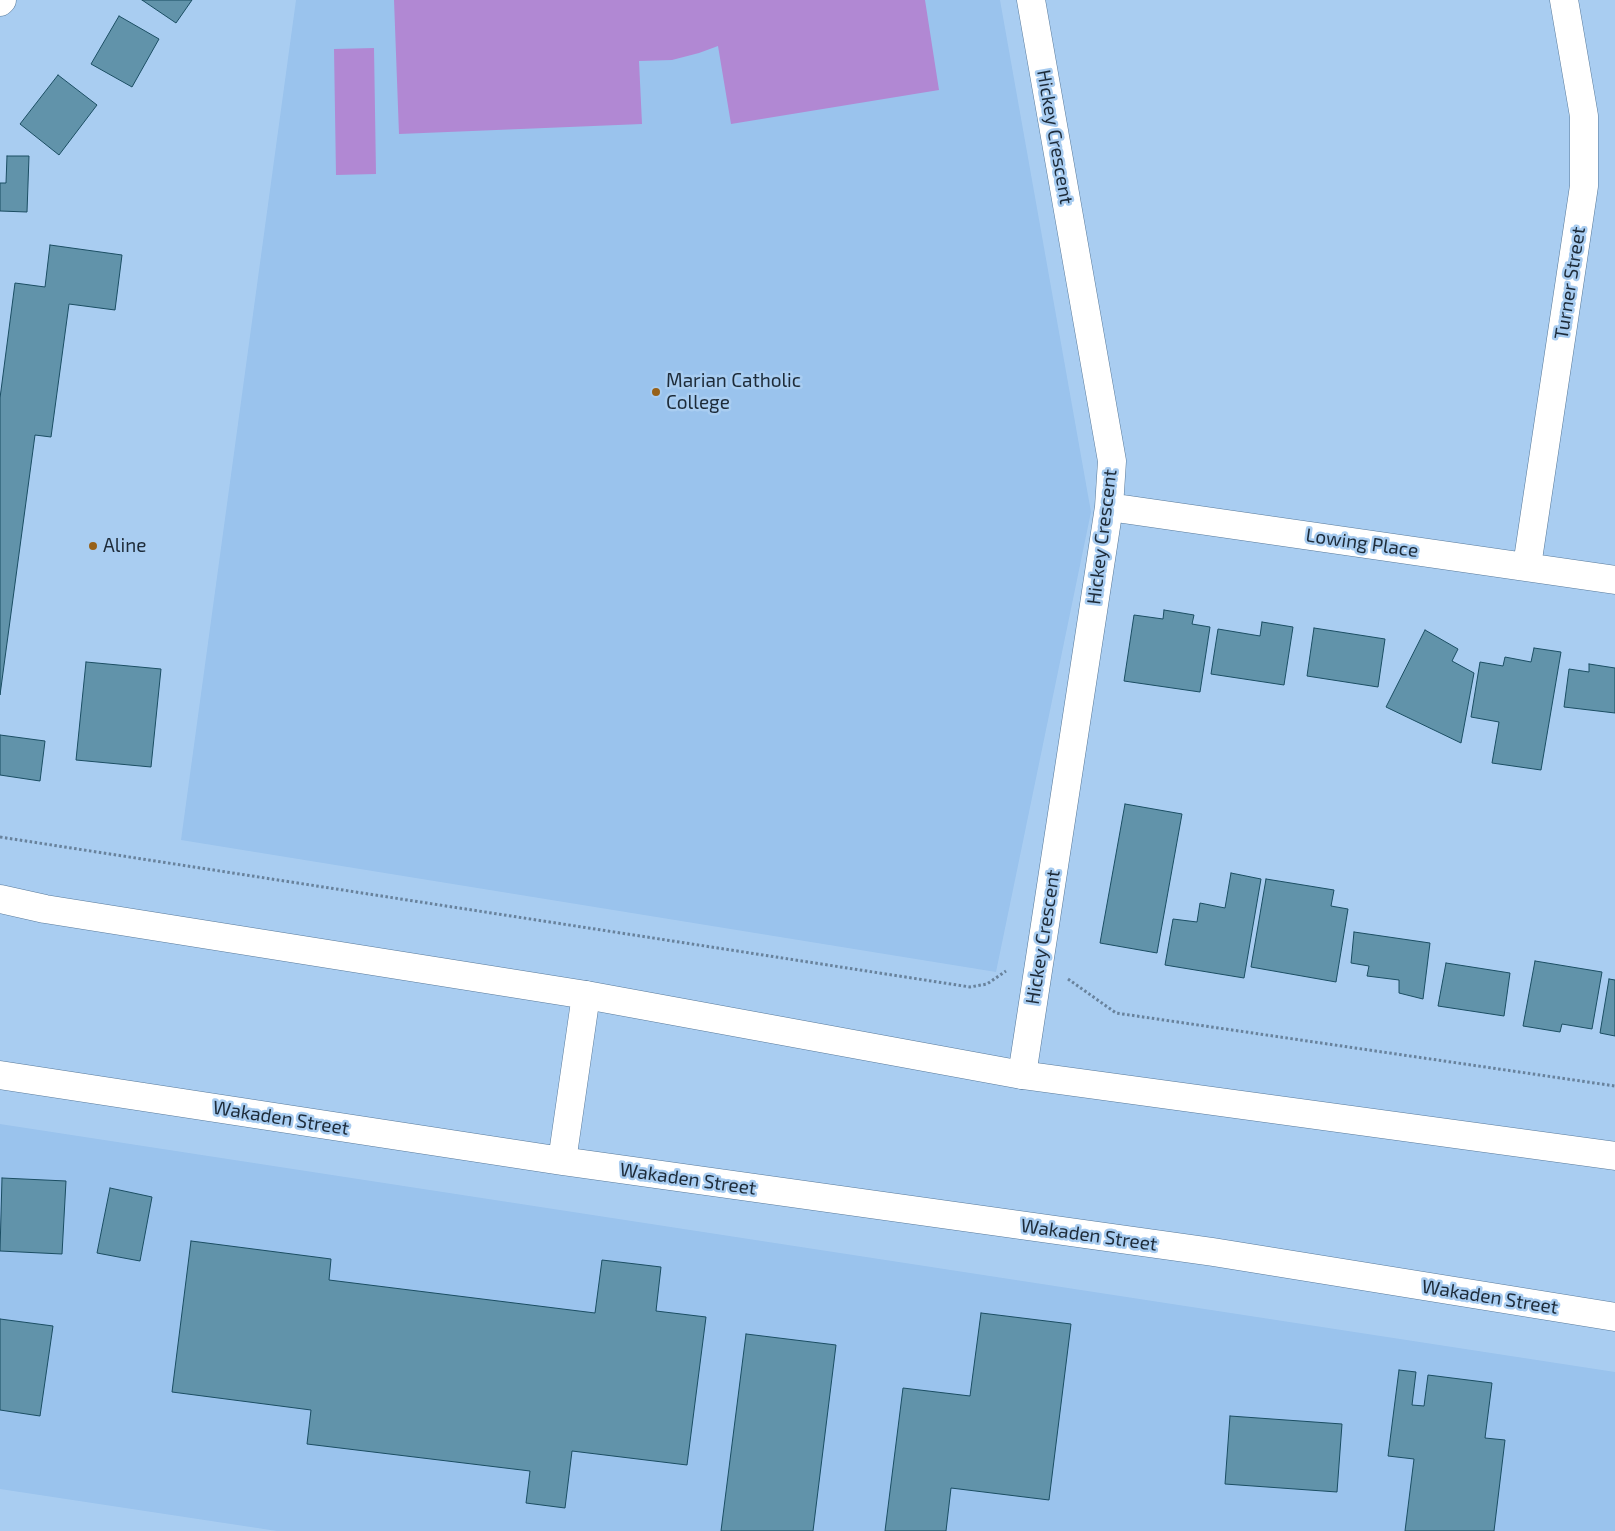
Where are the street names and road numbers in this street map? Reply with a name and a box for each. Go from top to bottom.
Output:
street label: Hickey Crescent [1032,68,1078,206]
street label: Turner Street [1550,225,1590,341]
street label: Hickey Crescent [1082,468,1122,606]
street label: Lowing Place [1304,524,1420,562]
street label: Hickey Crescent [1021,868,1065,1006]
street label: Wakaden Street [211,1096,351,1140]
street label: Wakaden Street [618,1158,758,1200]
street label: Wakaden Street [1019,1214,1159,1256]
street label: Wakaden Street [1420,1275,1560,1319]

